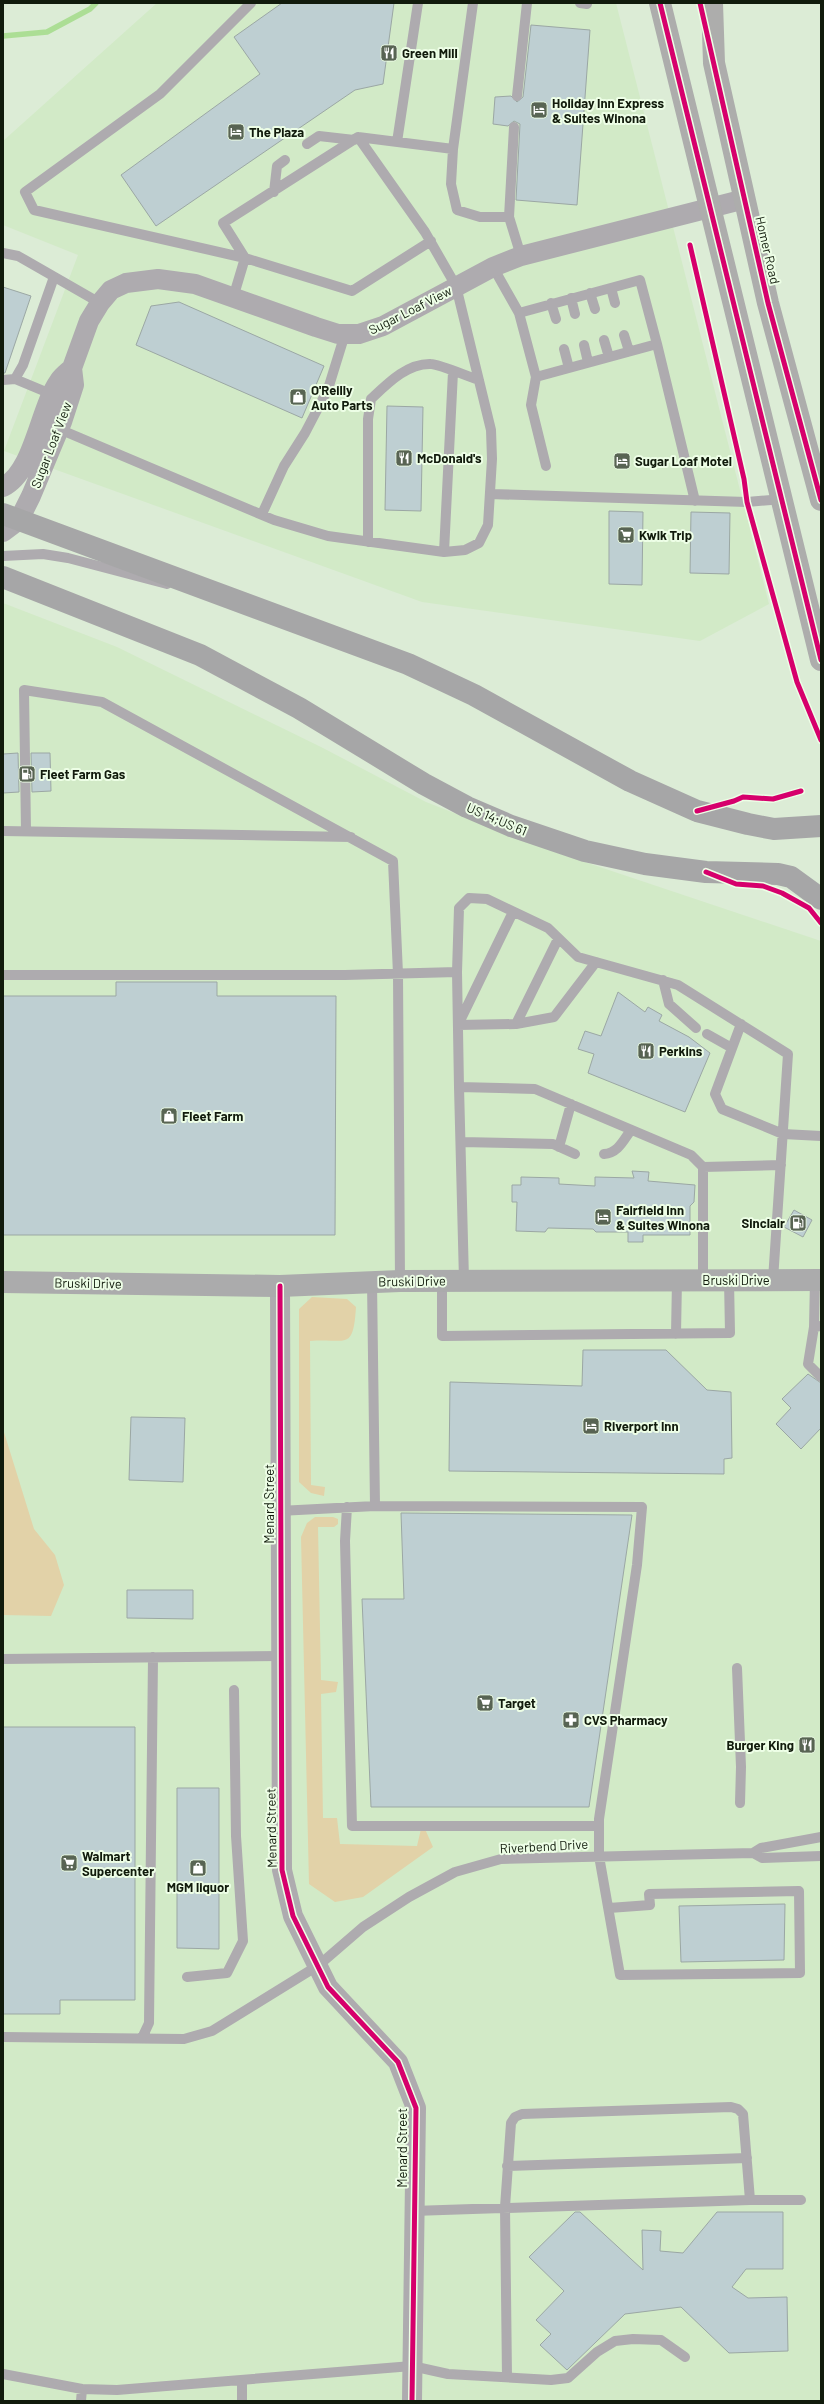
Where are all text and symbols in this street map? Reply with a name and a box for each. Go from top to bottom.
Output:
restaurant icon: Green Mill [379,43,399,63]
place label: Green Mill [402,45,458,61]
place label: Holiday Inn Express & Suites Winona [552,95,665,126]
hotel icon: Holiday Inn Express & Suites Winona [529,100,549,120]
hotel icon: The Plaza [226,122,246,142]
place label: The Plaza [249,124,304,140]
street label: Homer Road [752,214,784,286]
street label: Sugar Loaf View [366,282,454,338]
place label: O'Reilly Auto Parts [311,382,373,413]
shop icon: O'Reilly Auto Parts [288,387,308,407]
street label: Sugar Loaf View [27,400,75,490]
restaurant icon: McDonald's [394,448,414,468]
place label: McDonald's [417,450,482,466]
hotel icon: Sugar Loaf Motel [612,451,632,471]
place label: Sugar Loaf Motel [635,453,732,469]
supermarket icon: Kwik Trip [616,525,636,545]
place label: Kwik Trip [639,527,692,543]
fuel station icon: Fleet Farm Gas [17,764,37,784]
place label: Fleet Farm Gas [40,766,126,782]
street label: US 14;US 61 [464,799,530,839]
restaurant icon: Perkins [636,1041,656,1061]
place label: Perkins [659,1043,703,1059]
shop icon: Fleet Farm [159,1106,179,1126]
place label: Fleet Farm [182,1108,244,1124]
place label: Fairfield Inn & Suites Winona [616,1202,710,1233]
hotel icon: Fairfield Inn & Suites Winona [593,1207,613,1227]
fuel station icon: Sinclair [788,1213,808,1233]
place label: Sinclair [742,1215,785,1231]
street label: Bruski Drive [378,1272,446,1290]
street label: Bruski Drive [702,1272,770,1288]
street label: Bruski Drive [54,1274,122,1292]
hotel icon: Riverport Inn [581,1416,601,1436]
place label: Riverport Inn [604,1418,679,1434]
street label: Menard Street [261,1464,277,1544]
supermarket icon: Target [475,1693,495,1713]
place label: Target [498,1695,536,1711]
pharmacy icon: CVS Pharmacy [561,1710,581,1730]
place label: CVS Pharmacy [584,1712,668,1728]
restaurant icon: Burger King [797,1735,817,1755]
place label: Burger King [727,1737,794,1753]
street label: Menard Street [262,1788,280,1868]
street label: Riverbend Drive [499,1836,589,1856]
place label: Walmart Supercenter [82,1848,154,1879]
supermarket icon: Walmart Supercenter [59,1853,79,1873]
shop icon: MGM liquor [188,1858,208,1878]
place label: MGM liquor [167,1879,229,1895]
street label: Menard Street [394,2108,410,2188]

